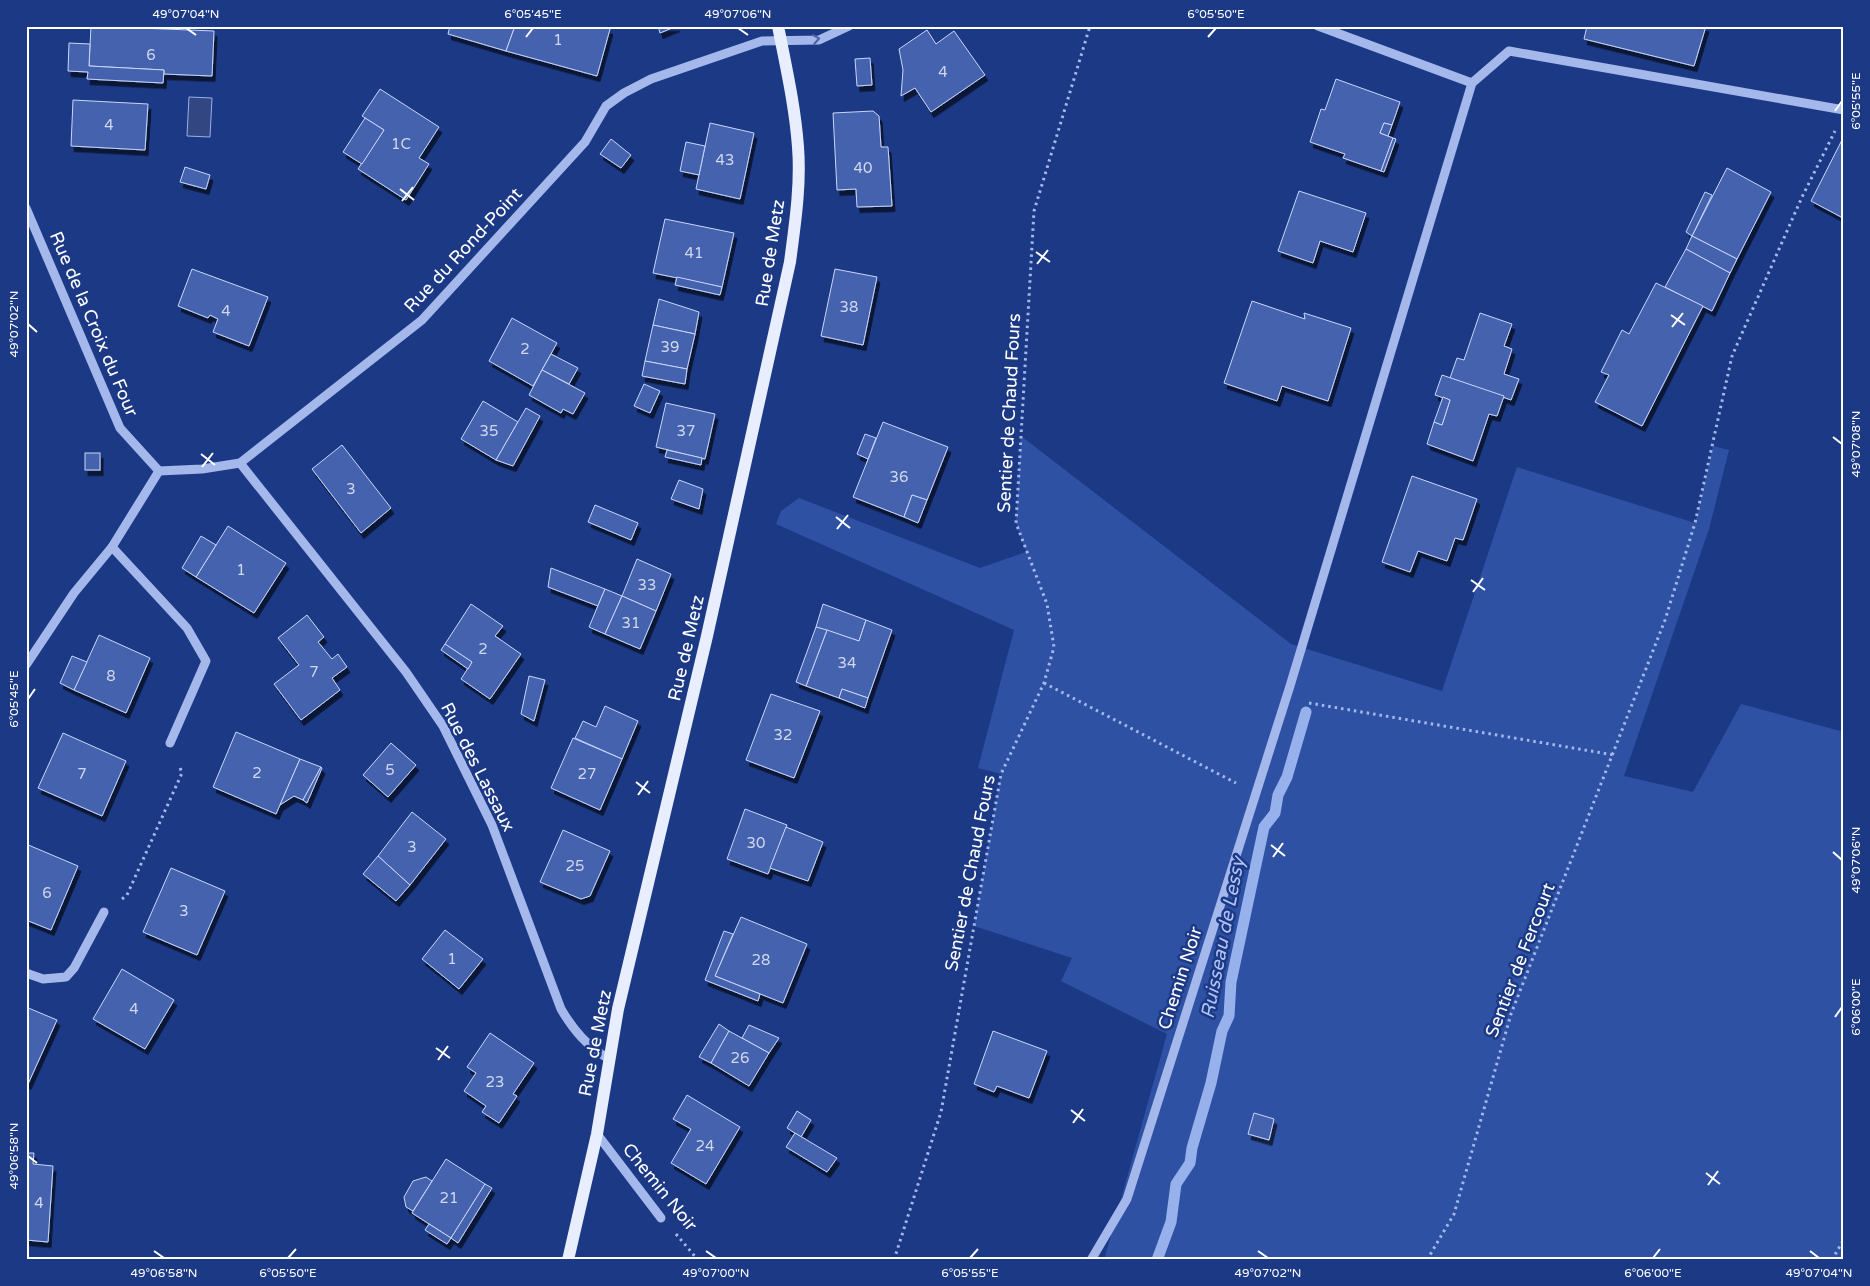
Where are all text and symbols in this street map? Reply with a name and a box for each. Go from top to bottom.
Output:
text: 49°07'04"N [153,7,220,21]
text: 6°05'45"E [504,7,562,21]
text: 49°07'06"N [705,7,772,21]
text: 6°05'50"E [1187,7,1245,21]
house number: 1 [553,31,563,49]
one-way arrow [812,34,821,44]
house number: 6 [146,46,156,64]
house number: 4 [938,63,948,81]
text: 6°05'55"E [1849,72,1863,130]
house number: 4 [104,116,114,134]
house number: 1C [391,135,411,153]
house number: 43 [716,151,734,169]
house number: 40 [854,159,872,177]
street label: Rue du Rond-Point [399,183,527,317]
street label: Rue de Metz [751,198,789,308]
street label: Rue de la Croix du Four [45,228,143,420]
house number: 41 [685,244,703,262]
text: 49°07'02"N [7,291,21,358]
house number: 38 [840,298,858,316]
house number: 4 [221,302,231,320]
street label: Sentier de Chaud Fours [993,313,1025,513]
house number: 39 [661,338,679,356]
house number: 2 [520,340,530,358]
text: 49°07'08"N [1849,411,1863,478]
house number: 35 [480,422,498,440]
house number: 37 [677,422,695,440]
house number: 36 [890,468,908,486]
house number: 3 [346,480,356,498]
house number: 1 [236,561,246,579]
house number: 33 [638,576,656,594]
street label: Rue de Metz [663,593,709,703]
house number: 31 [622,614,640,632]
house number: 2 [478,640,488,658]
house number: 34 [838,654,856,672]
house number: 7 [309,663,319,681]
house number: 8 [106,667,116,685]
text: 6°05'45"E [7,670,21,728]
street label: Rue des Lassaux [436,699,520,835]
house number: 32 [774,726,792,744]
house number: 5 [385,761,395,779]
house number: 2 [252,764,262,782]
house number: 7 [77,765,87,783]
house number: 27 [578,765,596,783]
street label: Sentier de Chaud Fours [940,773,1000,973]
text: 49°07'06"N [1849,827,1863,894]
house number: 30 [747,834,765,852]
house number: 3 [407,838,417,856]
water label: Ruisseau de Lessy [1197,853,1250,1020]
house number: 25 [566,857,584,875]
street label: Sentier de Fercourt [1480,880,1560,1040]
house number: 6 [42,884,52,902]
house number: 3 [179,902,189,920]
street label: Chemin Noir [1153,924,1207,1032]
house number: 1 [447,950,457,968]
house number: 28 [752,951,770,969]
text: 6°06'00"E [1849,978,1863,1036]
street label: Rue de Metz [574,988,616,1098]
house number: 4 [129,1000,139,1018]
house number: 26 [731,1049,749,1067]
house number: 23 [486,1073,504,1091]
text: 49°06'58"N [7,1123,21,1190]
house number: 24 [696,1137,714,1155]
street label: Chemin Noir [618,1139,702,1236]
house number: 21 [440,1189,458,1207]
house number: 4 [34,1194,44,1212]
text: 49°06'58"N [131,1266,198,1280]
text: 6°05'50"E [259,1266,317,1280]
text: 49°07'00"N [683,1266,750,1280]
text: 6°05'55"E [941,1266,999,1280]
text: 49°07'02"N [1235,1266,1302,1280]
text: 6°06'00"E [1624,1266,1682,1280]
text: 49°07'04"N [1786,1266,1853,1280]

